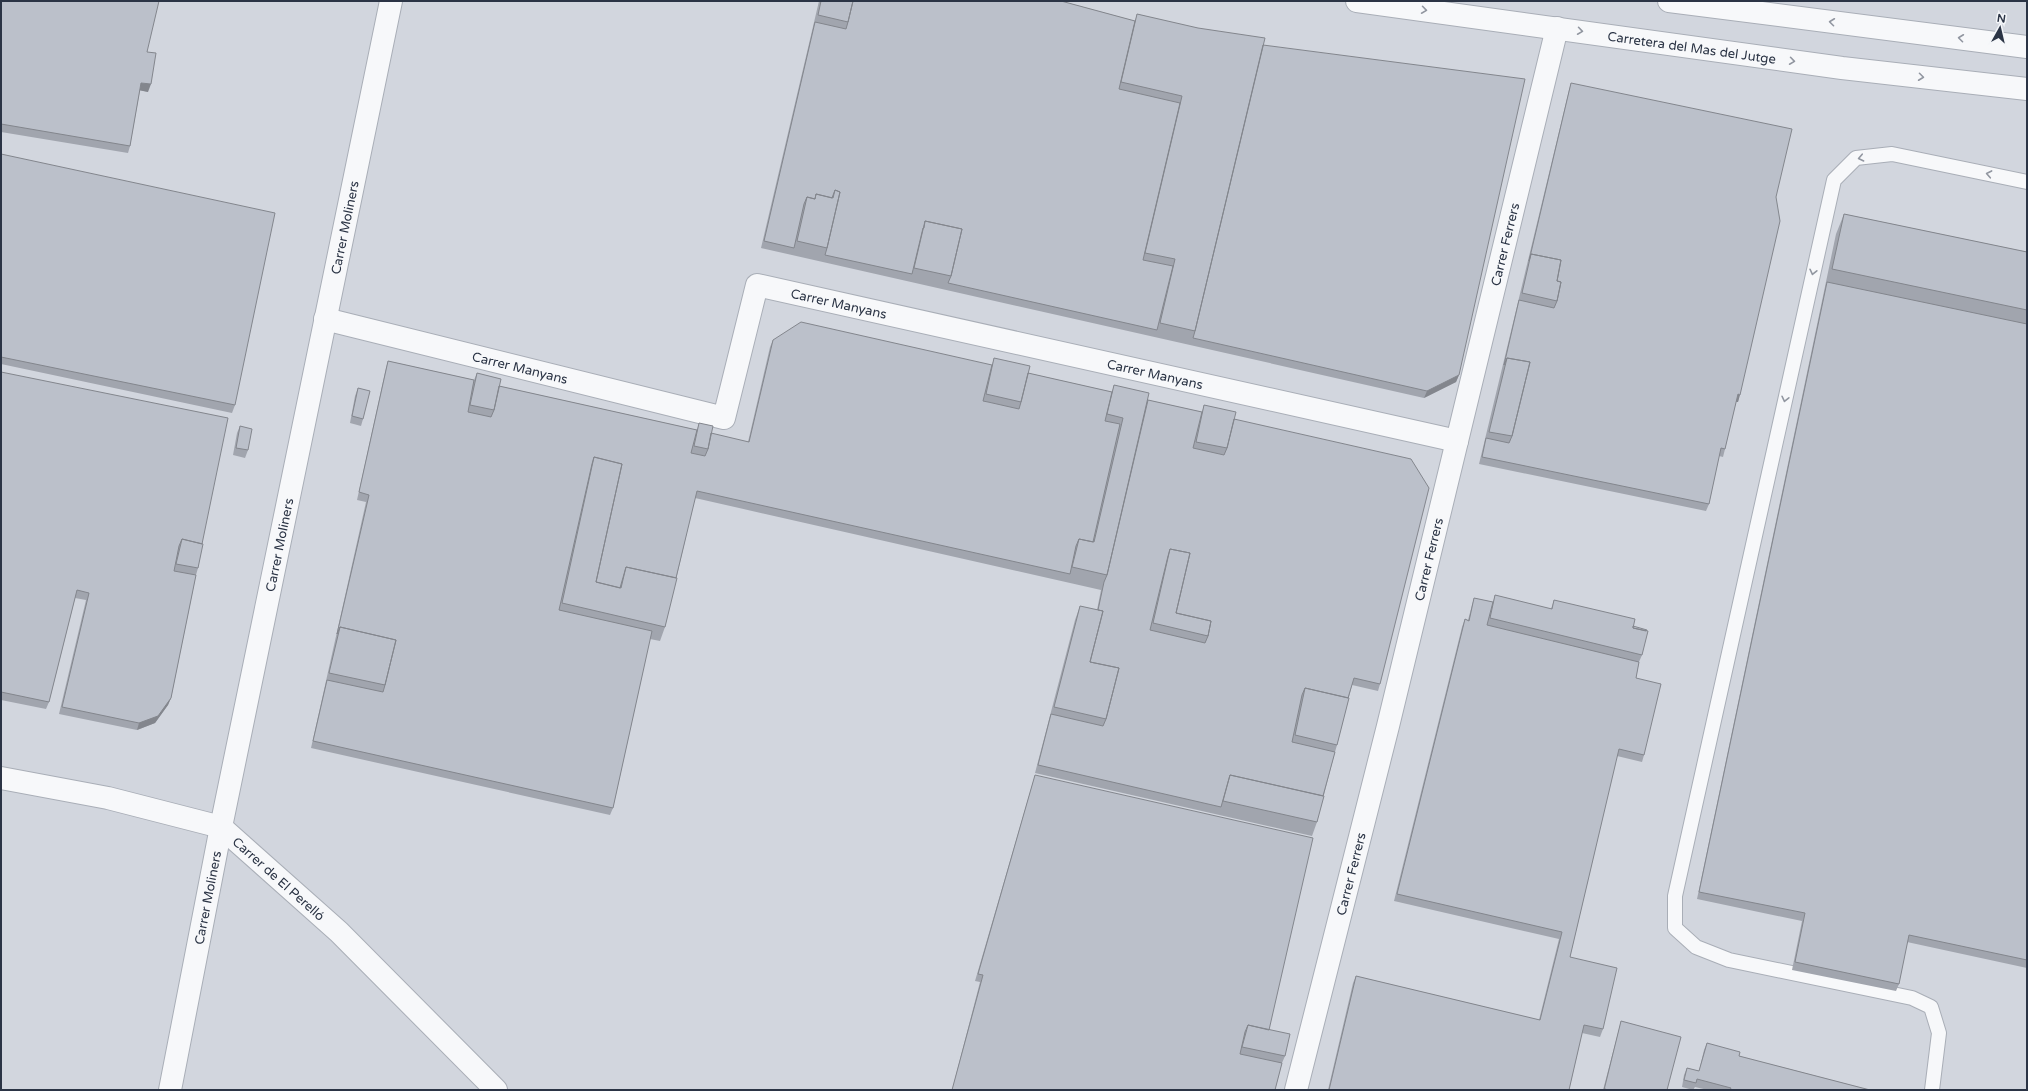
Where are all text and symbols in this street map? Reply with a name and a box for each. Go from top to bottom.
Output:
one-way arrow [1421,5,1427,14]
north arrow [1980,8,2020,48]
text: N [1996,12,2007,26]
one-way arrow [1829,18,1835,27]
one-way arrow [1577,26,1583,35]
street label: Carretera del Mas del Jutge [1607,29,1777,68]
one-way arrow [1957,34,1964,43]
one-way arrow [1789,56,1795,65]
one-way arrow [1918,72,1924,81]
one-way arrow [1858,154,1865,162]
one-way arrow [1986,170,1992,179]
street label: Carrer Moliners [328,179,363,276]
street label: Carrer Ferrers [1488,201,1523,288]
one-way arrow [1810,268,1818,275]
street label: Carrer Manyans [789,286,888,323]
street label: Carrer Manyans [470,349,569,388]
street label: Carrer Manyans [1105,356,1204,393]
one-way arrow [1782,395,1790,402]
street label: Carrer Moliners [263,497,297,593]
street label: Carrer Ferrers [1412,516,1447,603]
street label: Carrer Ferrers [1333,831,1370,917]
street label: Carrer de El Perelló [229,834,328,925]
street label: Carrer Moliners [191,850,225,946]

